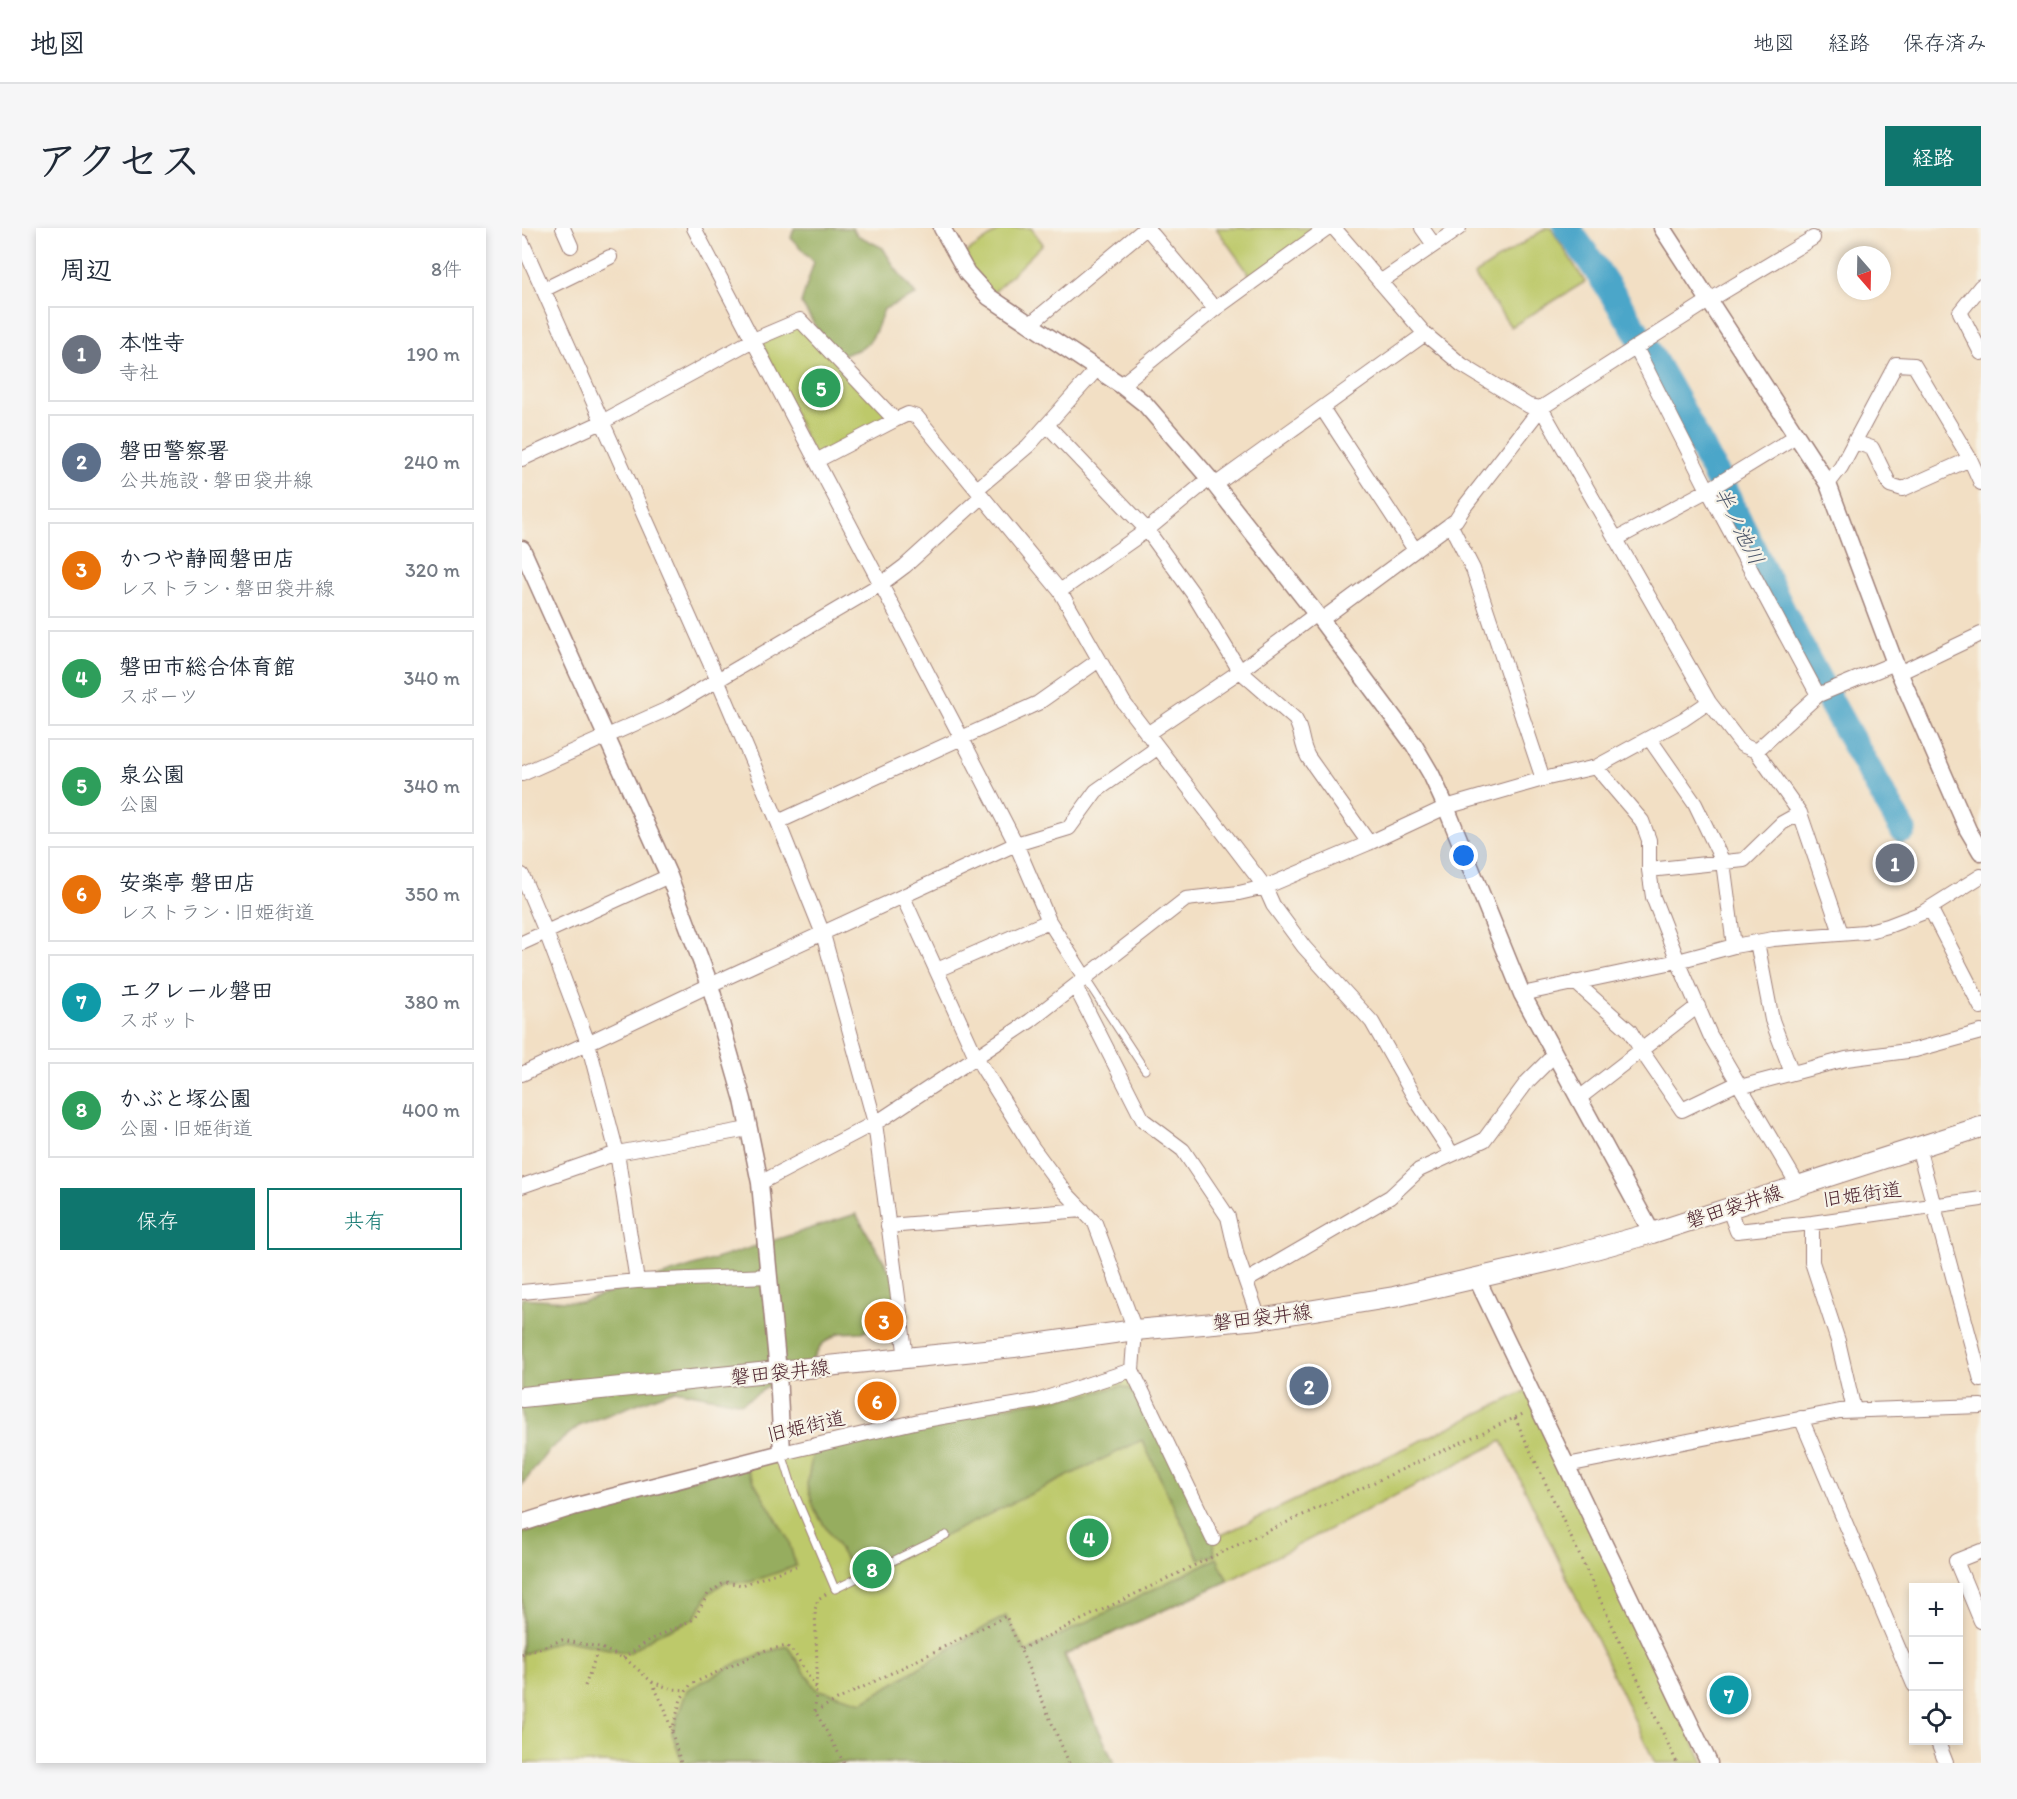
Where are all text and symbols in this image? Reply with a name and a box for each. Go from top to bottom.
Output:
text: 地図 [30,26,86,60]
text: 地図 [1753,30,1795,55]
text: 経路 [1828,30,1870,55]
text: 保存済み [1903,30,1987,55]
button: 経路 [1885,126,1981,186]
text: アクセス [36,135,201,186]
north arrow [1837,246,1891,300]
text: 周辺 [60,254,112,286]
text: 8件 [431,257,462,281]
text: 本性寺 [119,329,185,356]
text: 1 [77,342,86,366]
text: 190 m [407,342,460,366]
text: 寺社 [119,360,159,384]
pin: 5 [802,366,840,410]
text: 磐田警察署 [119,437,229,464]
text: 2 [76,450,87,474]
text: 240 m [404,450,460,474]
text: 公共施設 · 磐田袋井線 [119,468,313,492]
water label: 半ノ池川 [1709,483,1770,569]
text: かつや静岡磐田店 [119,545,295,572]
text: 3 [76,558,87,582]
text: 320 m [405,558,460,582]
text: レストラン · 磐田袋井線 [119,576,334,600]
text: 磐田市総合体育館 [119,653,295,680]
text: 4 [75,666,88,690]
text: 340 m [403,666,460,690]
text: スポーツ [119,684,199,708]
text: 泉公園 [119,761,185,788]
text: 5 [76,774,87,798]
text: 340 m [403,774,460,798]
text: 公園 [119,792,159,816]
pin: 1 [1876,840,1914,886]
your location [1449,841,1478,870]
text: 安楽亭 磐田店 [119,869,256,896]
text: 6 [76,882,87,906]
text: 350 m [405,882,460,906]
text: レストラン · 旧姫街道 [119,900,314,924]
text: エクレール磐田 [119,977,273,1004]
text: 7 [77,990,86,1014]
text: 380 m [405,990,460,1014]
text: スポット [119,1008,199,1032]
text: かぶと塚公園 [119,1085,251,1112]
text: 8 [76,1098,87,1122]
text: 400 m [402,1098,460,1122]
text: 公園 · 旧姫街道 [119,1116,253,1140]
street label: 旧姫街道 [1821,1177,1903,1211]
street label: 磐田袋井線 [1683,1179,1785,1233]
button: 保存 [60,1188,255,1250]
button: 共有 [267,1188,462,1250]
pin: 3 [864,1298,904,1344]
street label: 磐田袋井線 [1211,1299,1313,1335]
street label: 磐田袋井線 [729,1355,831,1389]
pin: 2 [1290,1364,1328,1408]
pin: 6 [858,1378,896,1424]
street label: 旧姫街道 [764,1405,848,1447]
pin: 4 [1070,1516,1108,1560]
pin: 8 [852,1546,892,1592]
map controls [1909,1583,1963,1745]
button: + [1909,1583,1963,1637]
button: − [1909,1637,1963,1691]
pin: 7 [1710,1672,1748,1718]
button: locate [1909,1691,1963,1745]

